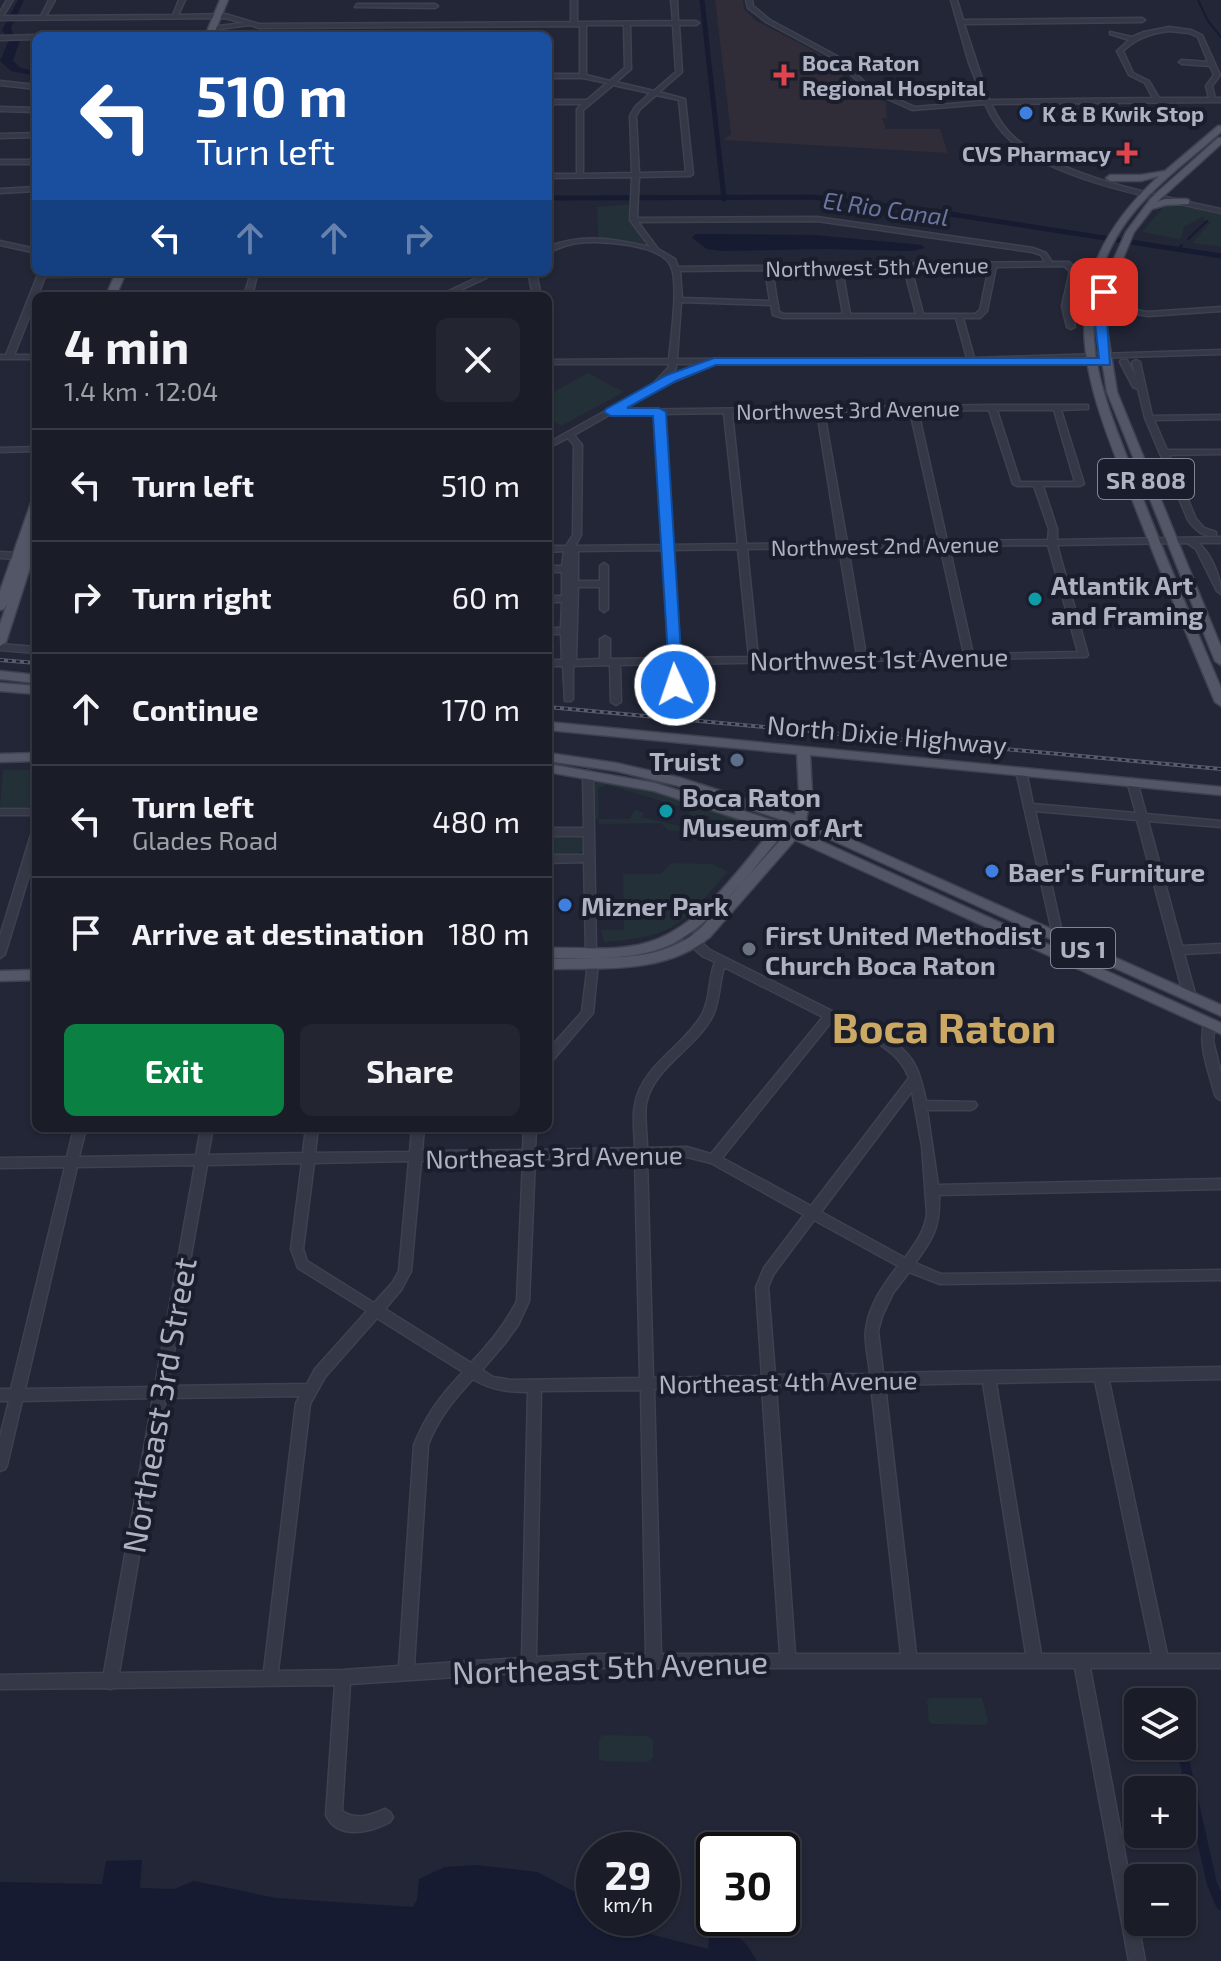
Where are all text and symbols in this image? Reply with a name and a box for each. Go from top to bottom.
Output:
place label: Boca Raton Regional Hospital [802,49,986,100]
text: 510 m [196,61,348,128]
icon: left [64,64,168,168]
marker: Boca Raton Regional Hospital [773,64,795,86]
place label: K & B Kwik Stop [1042,100,1204,126]
marker: K & B Kwik Stop [1017,104,1035,122]
text: Turn left [196,129,335,172]
place label: CVS Pharmacy [962,140,1112,167]
marker: CVS Pharmacy [1118,144,1136,162]
water label: El Rio Canal [821,185,951,231]
icon: left [144,216,188,260]
icon: ahead [228,216,272,260]
icon: ahead [312,216,356,260]
icon: right [396,216,440,260]
street label: Northwest 5th Avenue [765,251,989,281]
pin [1070,258,1138,326]
icon: arrive [1082,270,1126,314]
text: 4 min [64,316,189,374]
button: close [436,318,520,402]
text: 1.4 km · 12:04 [64,375,218,406]
street label: Northwest 3rd Avenue [736,394,960,424]
road number: SR 808 [1098,459,1194,499]
icon: left [64,463,108,507]
text: Turn left [132,467,254,503]
text: 510 m [441,467,520,503]
street label: Northwest 2nd Avenue [771,530,999,560]
place label: Atlantik Art and Framing [1051,569,1203,630]
icon: right [64,575,108,619]
text: Turn right [132,579,272,615]
text: 60 m [452,579,520,615]
marker: Atlantik Art and Framing [1026,590,1044,608]
street label: Northwest 1st Avenue [749,640,1009,676]
position arrow [633,643,717,727]
icon: ahead [64,687,108,731]
text: Continue [132,691,259,727]
text: 170 m [442,691,520,727]
street label: North Dixie Highway [766,708,1009,760]
place label: Truist [649,745,721,776]
marker: Truist [728,751,746,769]
place label: Boca Raton Museum of Art [682,781,863,842]
text: Turn left [132,788,254,824]
icon: left [64,799,108,843]
marker: Boca Raton Museum of Art [657,802,675,820]
text: 480 m [432,803,520,839]
text: Glades Road [132,824,278,855]
place label: Baer's Furniture [1008,856,1205,887]
marker: Baer's Furniture [983,862,1001,880]
place label: Mizner Park [581,890,729,921]
marker: Mizner Park [556,896,574,914]
icon: arrive [64,911,108,955]
text: Arrive at destination [132,915,424,951]
text: 180 m [448,915,529,951]
place label: First United Methodist Church Boca Raton [765,919,1043,980]
road number: US 1 [1051,928,1115,968]
marker: First United Methodist Church Boca Raton [740,940,758,958]
district label: Boca Raton [832,1001,1056,1051]
button: Exit [64,1024,284,1116]
button: Share [300,1024,520,1116]
street label: Northeast 3rd Avenue [425,1138,683,1174]
street label: Northeast 3rd Street [113,1254,203,1556]
street label: Northeast 4th Avenue [658,1363,918,1399]
street label: Northeast 5th Avenue [451,1641,769,1691]
map controls [1124,1688,1196,1936]
button: layers [1124,1688,1196,1760]
button: + [1124,1776,1196,1848]
speed limit sign: 30 [696,1832,800,1936]
text: 29 [605,1850,651,1898]
button: − [1124,1864,1196,1936]
text: km/h [603,1892,653,1916]

